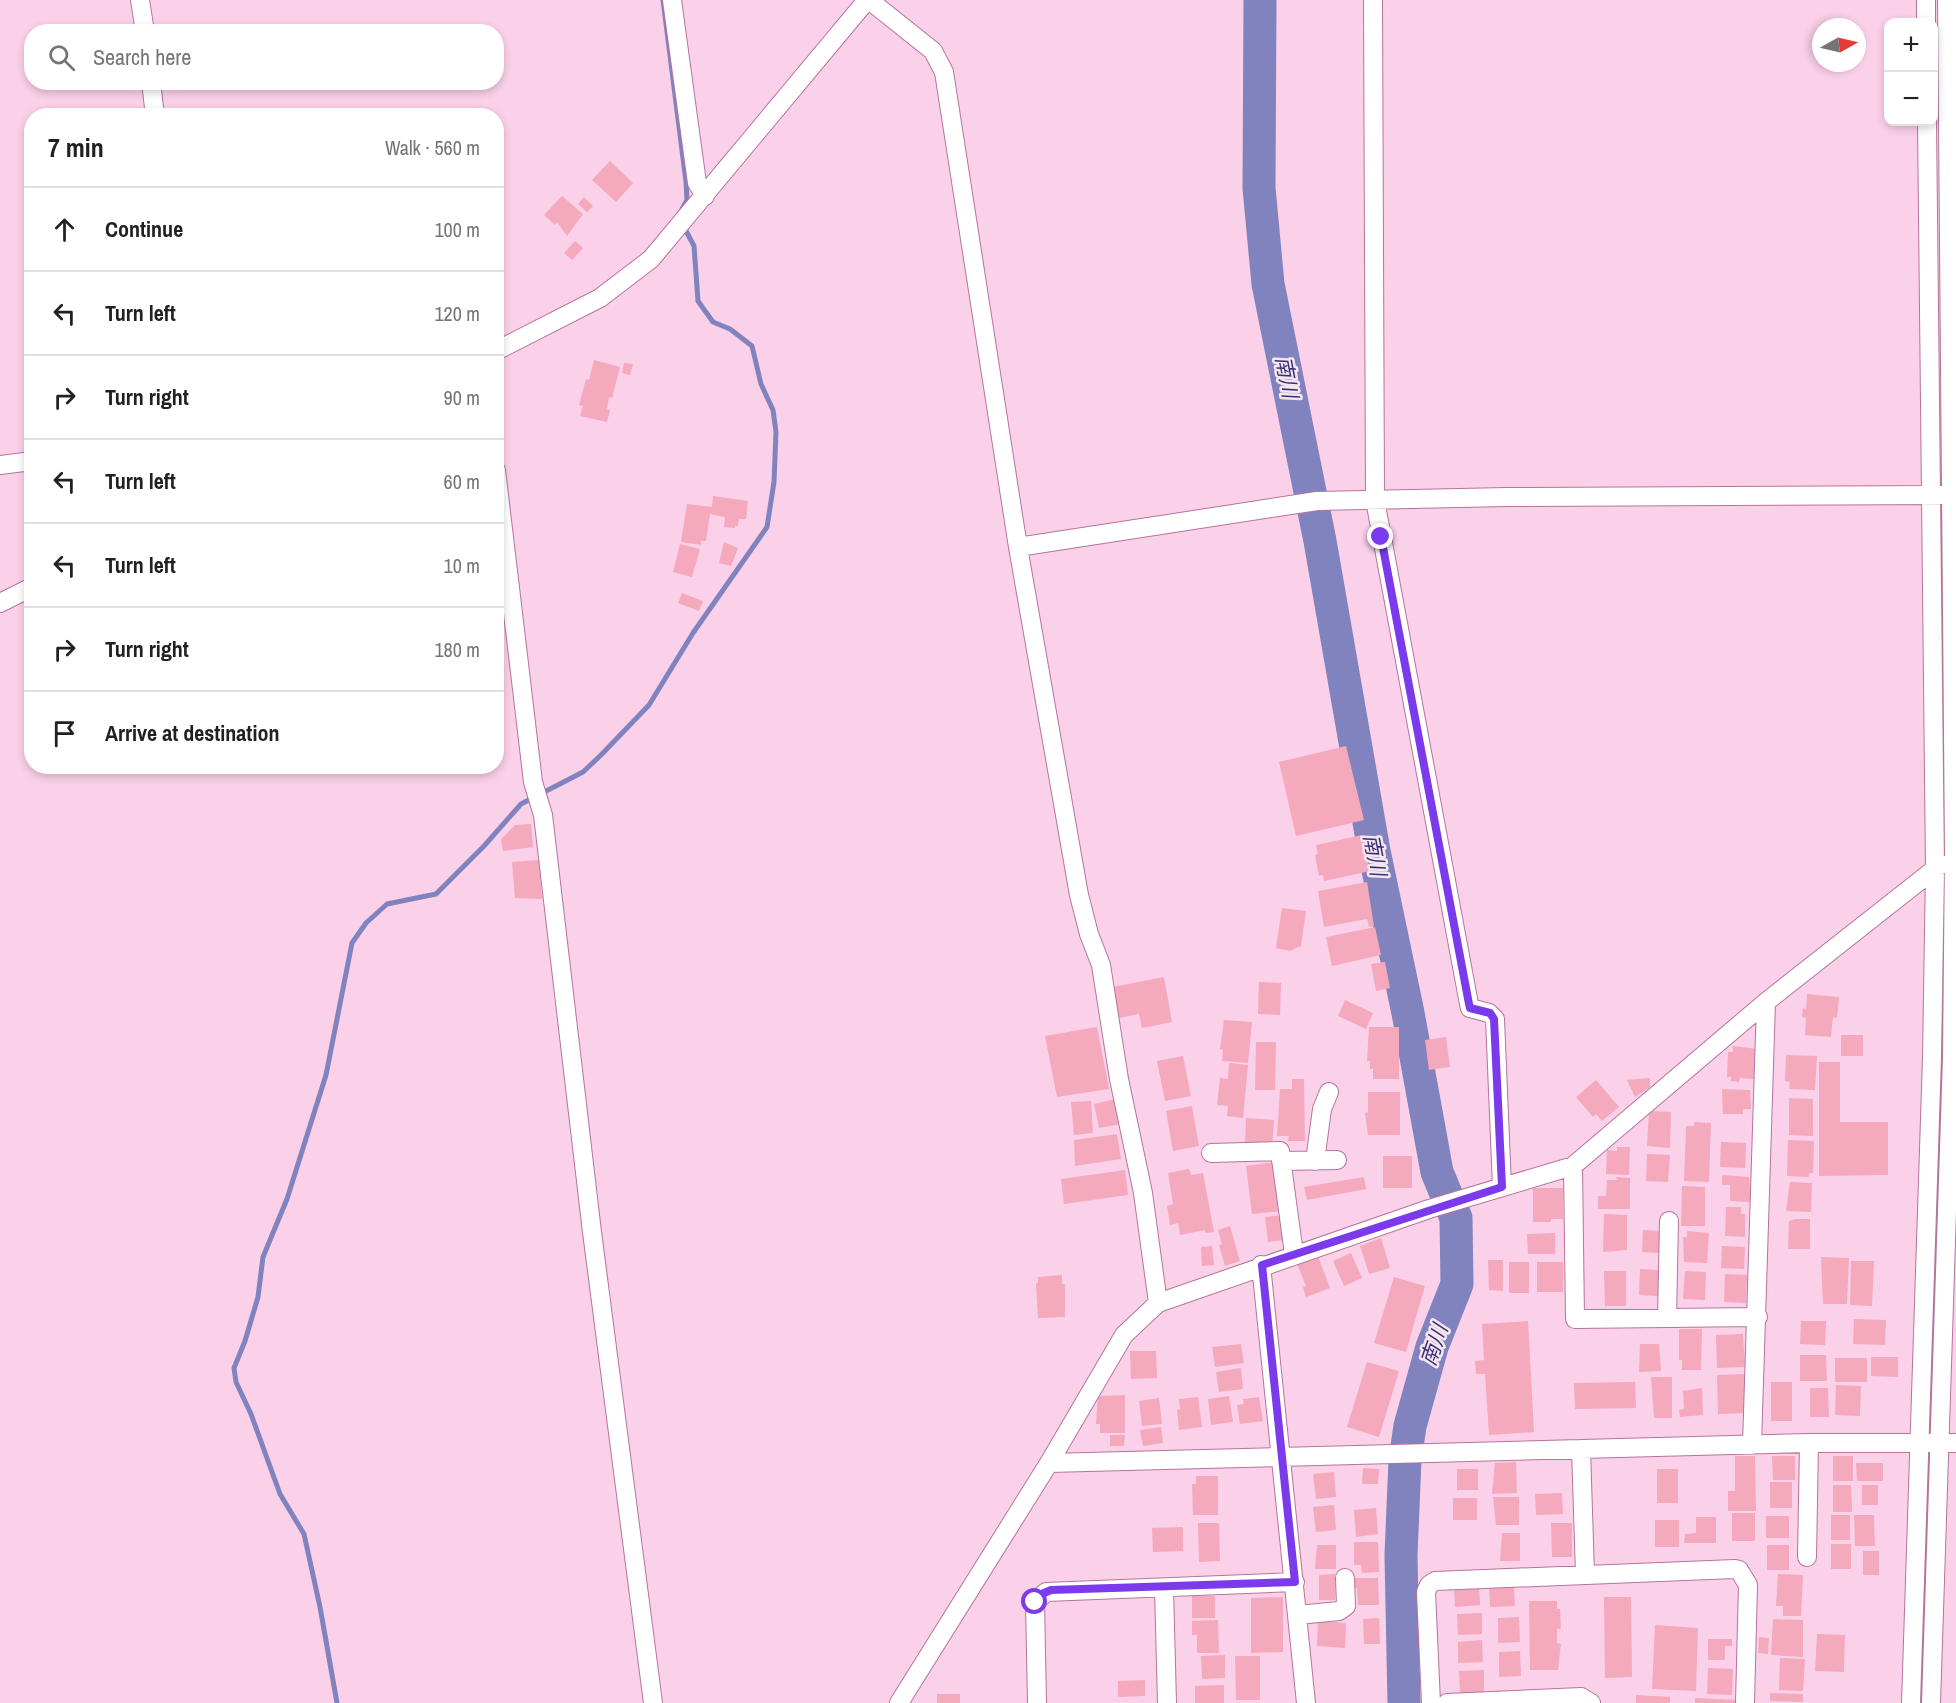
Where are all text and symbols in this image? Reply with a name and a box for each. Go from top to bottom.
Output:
north arrow [1812,18,1866,72]
map controls [1884,18,1938,126]
button: + [1884,18,1938,72]
search box [24,24,504,90]
icon: search [45,41,78,74]
text: Search here [93,42,191,72]
button: − [1884,72,1938,126]
text: 7 min [48,130,104,165]
text: Walk · 560 m [385,134,480,161]
icon: ahead [48,213,81,246]
text: Continue [105,214,183,244]
text: 100 m [434,216,480,243]
icon: left [48,297,81,330]
text: Turn left [105,298,176,328]
text: 120 m [434,300,480,327]
water label: 南川 [1269,354,1306,402]
icon: right [48,381,81,414]
text: Turn right [105,382,189,412]
text: 90 m [444,384,480,411]
icon: left [48,465,81,498]
text: Turn left [105,466,176,496]
text: 60 m [444,468,480,495]
route end [1367,523,1393,549]
icon: left [48,549,81,582]
text: Turn left [105,550,176,580]
text: 10 m [444,552,480,579]
icon: right [48,633,81,666]
text: Turn right [105,634,189,664]
text: 180 m [434,636,480,663]
icon: arrive [48,717,81,750]
text: Arrive at destination [105,718,279,748]
water label: 南川 [1357,832,1394,880]
water label: 南川 [1413,1319,1455,1370]
route start [1021,1588,1047,1614]

